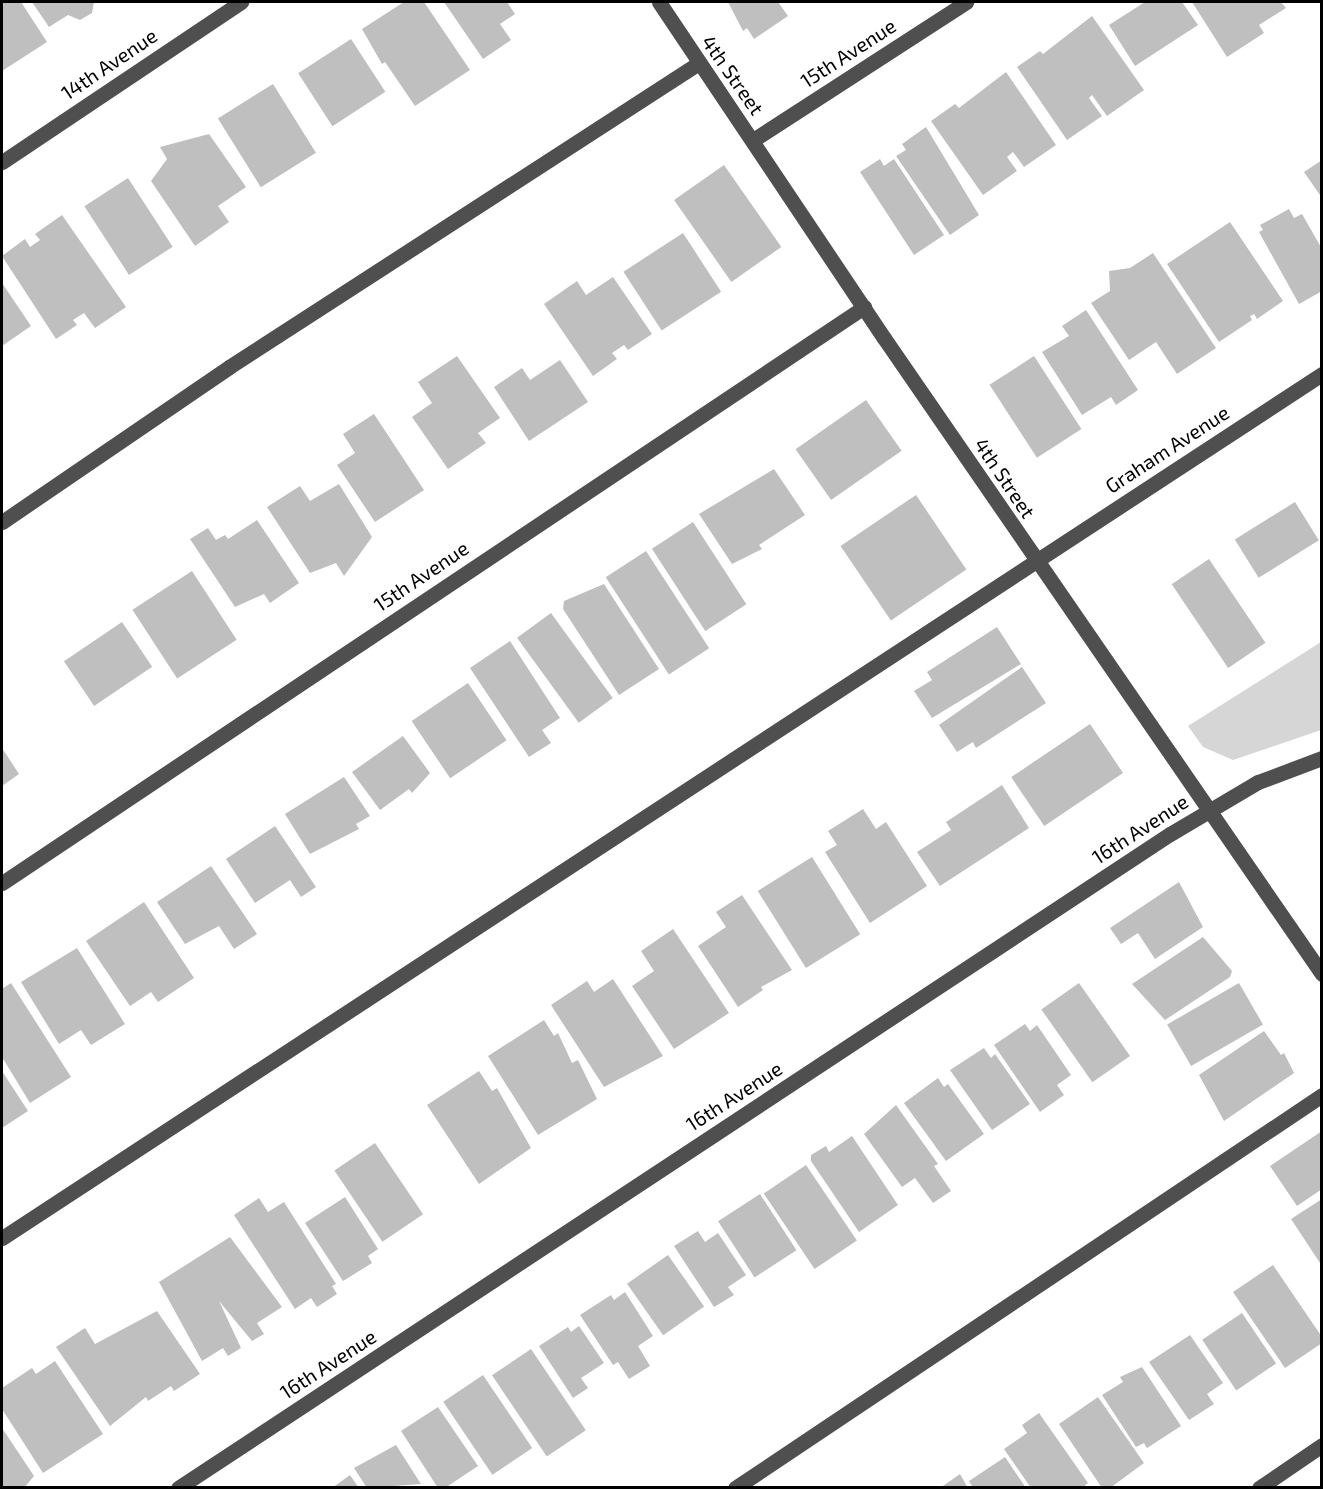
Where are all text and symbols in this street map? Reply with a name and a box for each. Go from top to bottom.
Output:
street label: 15th Avenue [796,13,900,93]
street label: 14th Avenue [56,23,162,105]
street label: 4th Street [697,31,769,119]
street label: Graham Avenue [1100,400,1234,498]
street label: 4th Street [969,433,1041,523]
street label: 15th Avenue [369,535,473,617]
street label: 16th Avenue [1087,789,1193,869]
street label: 16th Avenue [681,1056,787,1136]
street label: 16th Avenue [275,1324,381,1404]

